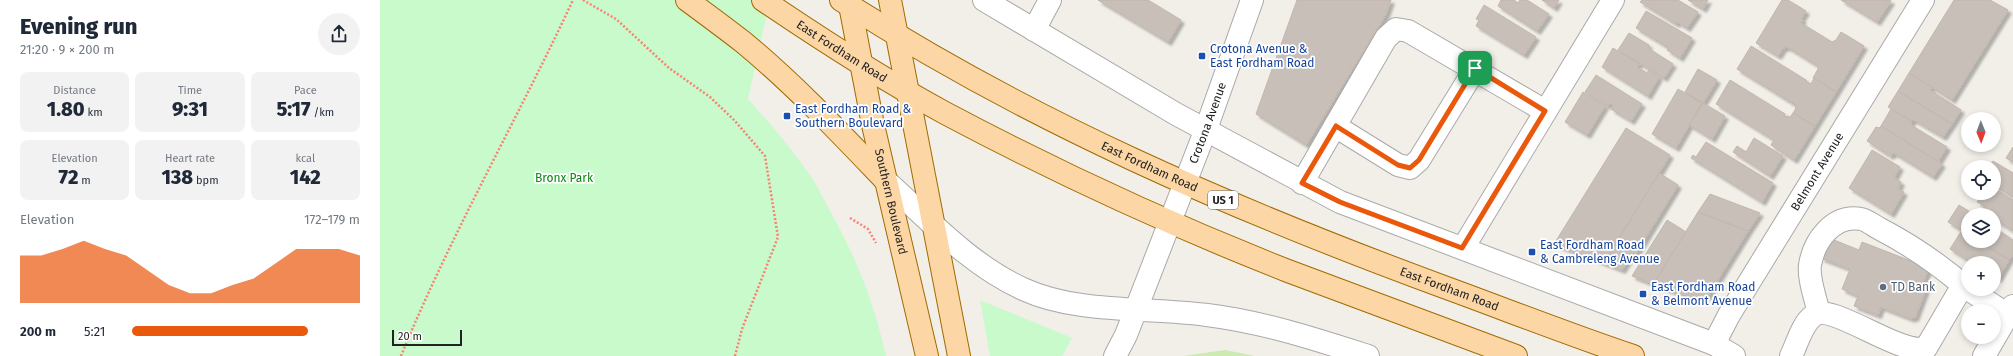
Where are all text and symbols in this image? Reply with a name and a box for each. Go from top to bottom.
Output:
text: Evening run [20,13,137,40]
button: share [318,13,360,55]
street label: East Fordham Road [794,17,890,85]
text: 21:20 · 9 × 200 m [20,42,114,57]
place label: Crotona Avenue & East Fordham Road [1210,42,1314,70]
marker: Crotona Avenue & East Fordham Road [1197,51,1207,61]
pin [1458,51,1492,85]
icon: arrive [1464,57,1486,79]
street label: Crotona Avenue [1186,80,1229,166]
text: Distance [53,84,96,97]
text: Time [178,84,202,97]
text: Pace [294,84,317,97]
text: 1.80 [47,97,85,121]
text: 9:31 [172,97,208,121]
text: 5:17 [276,97,311,121]
place label: East Fordham Road & Southern Boulevard [795,102,912,130]
text: km [85,106,103,119]
text: /km [311,106,334,119]
marker: East Fordham Road & Southern Boulevard [782,111,792,121]
north arrow [1961,112,2001,152]
map controls [1961,112,2001,344]
street label: Belmont Avenue [1788,130,1847,213]
street label: East Fordham Road [1099,138,1200,195]
street label: Southern Boulevard [872,147,910,256]
text: Elevation [52,152,98,165]
text: Heart rate [165,152,215,165]
text: kcal [295,152,315,165]
button: locate [1961,160,2001,200]
text: 72 [59,165,78,189]
text: 138 [161,165,193,189]
text: 142 [290,165,321,189]
park label: Bronx Park [535,171,594,185]
text: m [78,174,91,187]
text: bpm [193,174,219,187]
road number: US 1 [1208,191,1238,209]
button: layers [1961,208,2001,248]
text: Elevation [20,212,74,227]
text: 172–179 m [304,212,360,227]
place label: East Fordham Road & Cambreleng Avenue [1540,238,1660,266]
marker: East Fordham Road & Cambreleng Avenue [1527,247,1537,257]
button: + [1961,256,2001,296]
street label: East Fordham Road [1398,264,1501,314]
place label: East Fordham Road & Belmont Avenue [1651,280,1755,308]
place label: TD Bank [1891,280,1936,294]
marker: TD Bank [1878,282,1888,292]
marker: East Fordham Road & Belmont Avenue [1638,289,1648,299]
button: − [1961,304,2001,344]
text: 200 m [20,324,56,339]
text: 5:21 [84,324,105,339]
scale bar [392,328,462,347]
text: 20 m [398,330,422,343]

